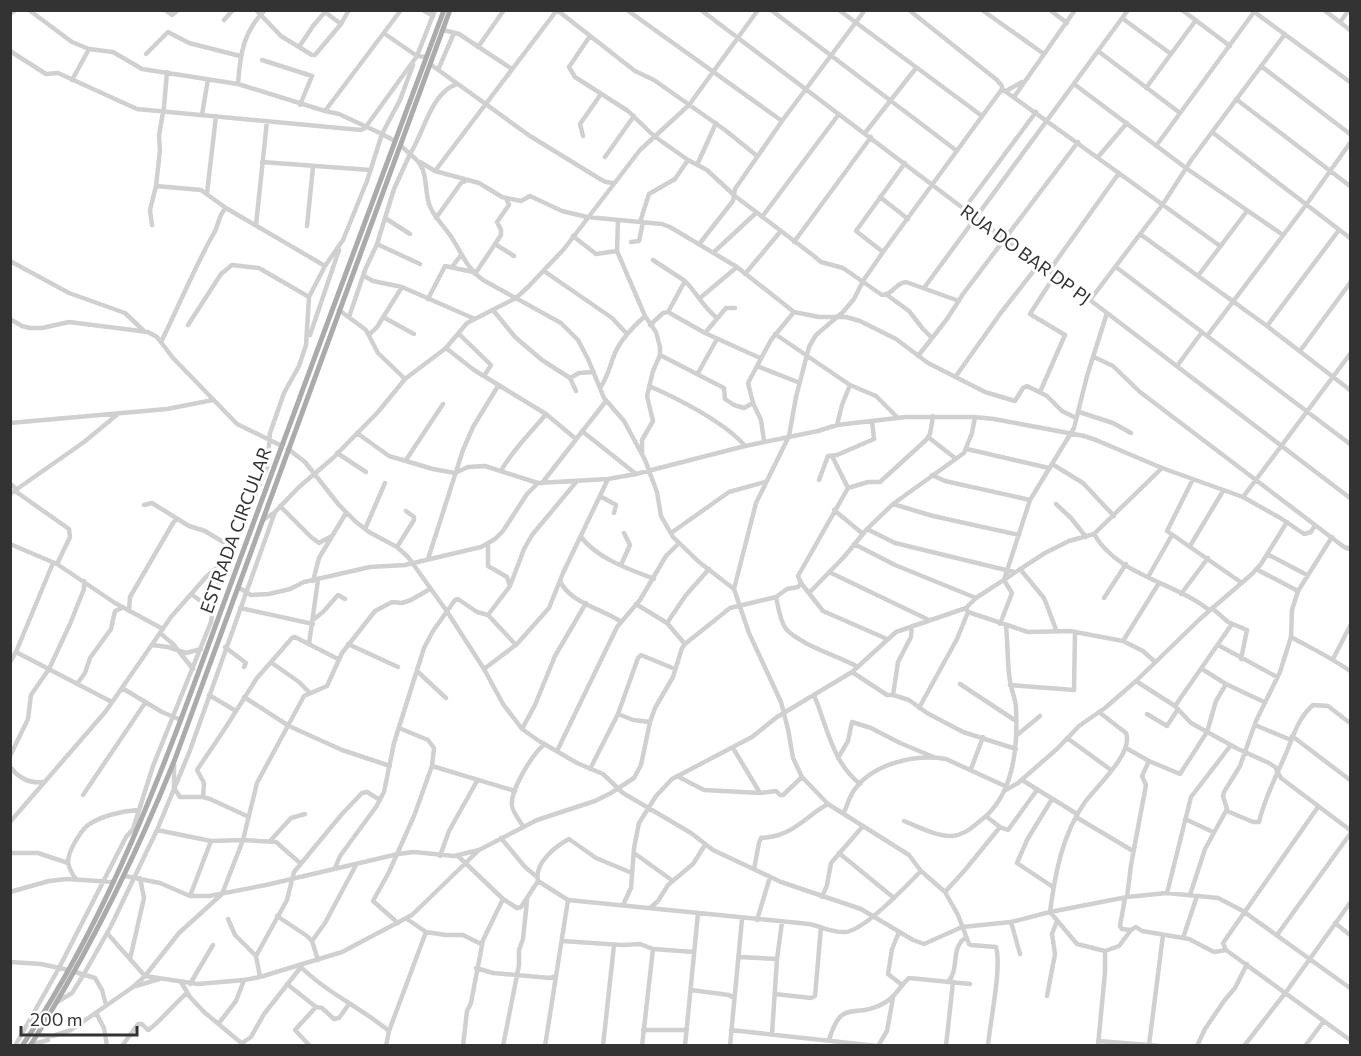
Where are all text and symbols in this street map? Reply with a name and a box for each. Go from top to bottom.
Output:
street label: RUA DO BAR DP PJ [957,199,1095,309]
street label: ESTRADA CIRCULAR [195,444,275,616]
scale bar [21,999,136,1037]
text: 200 m [30,1008,83,1030]

